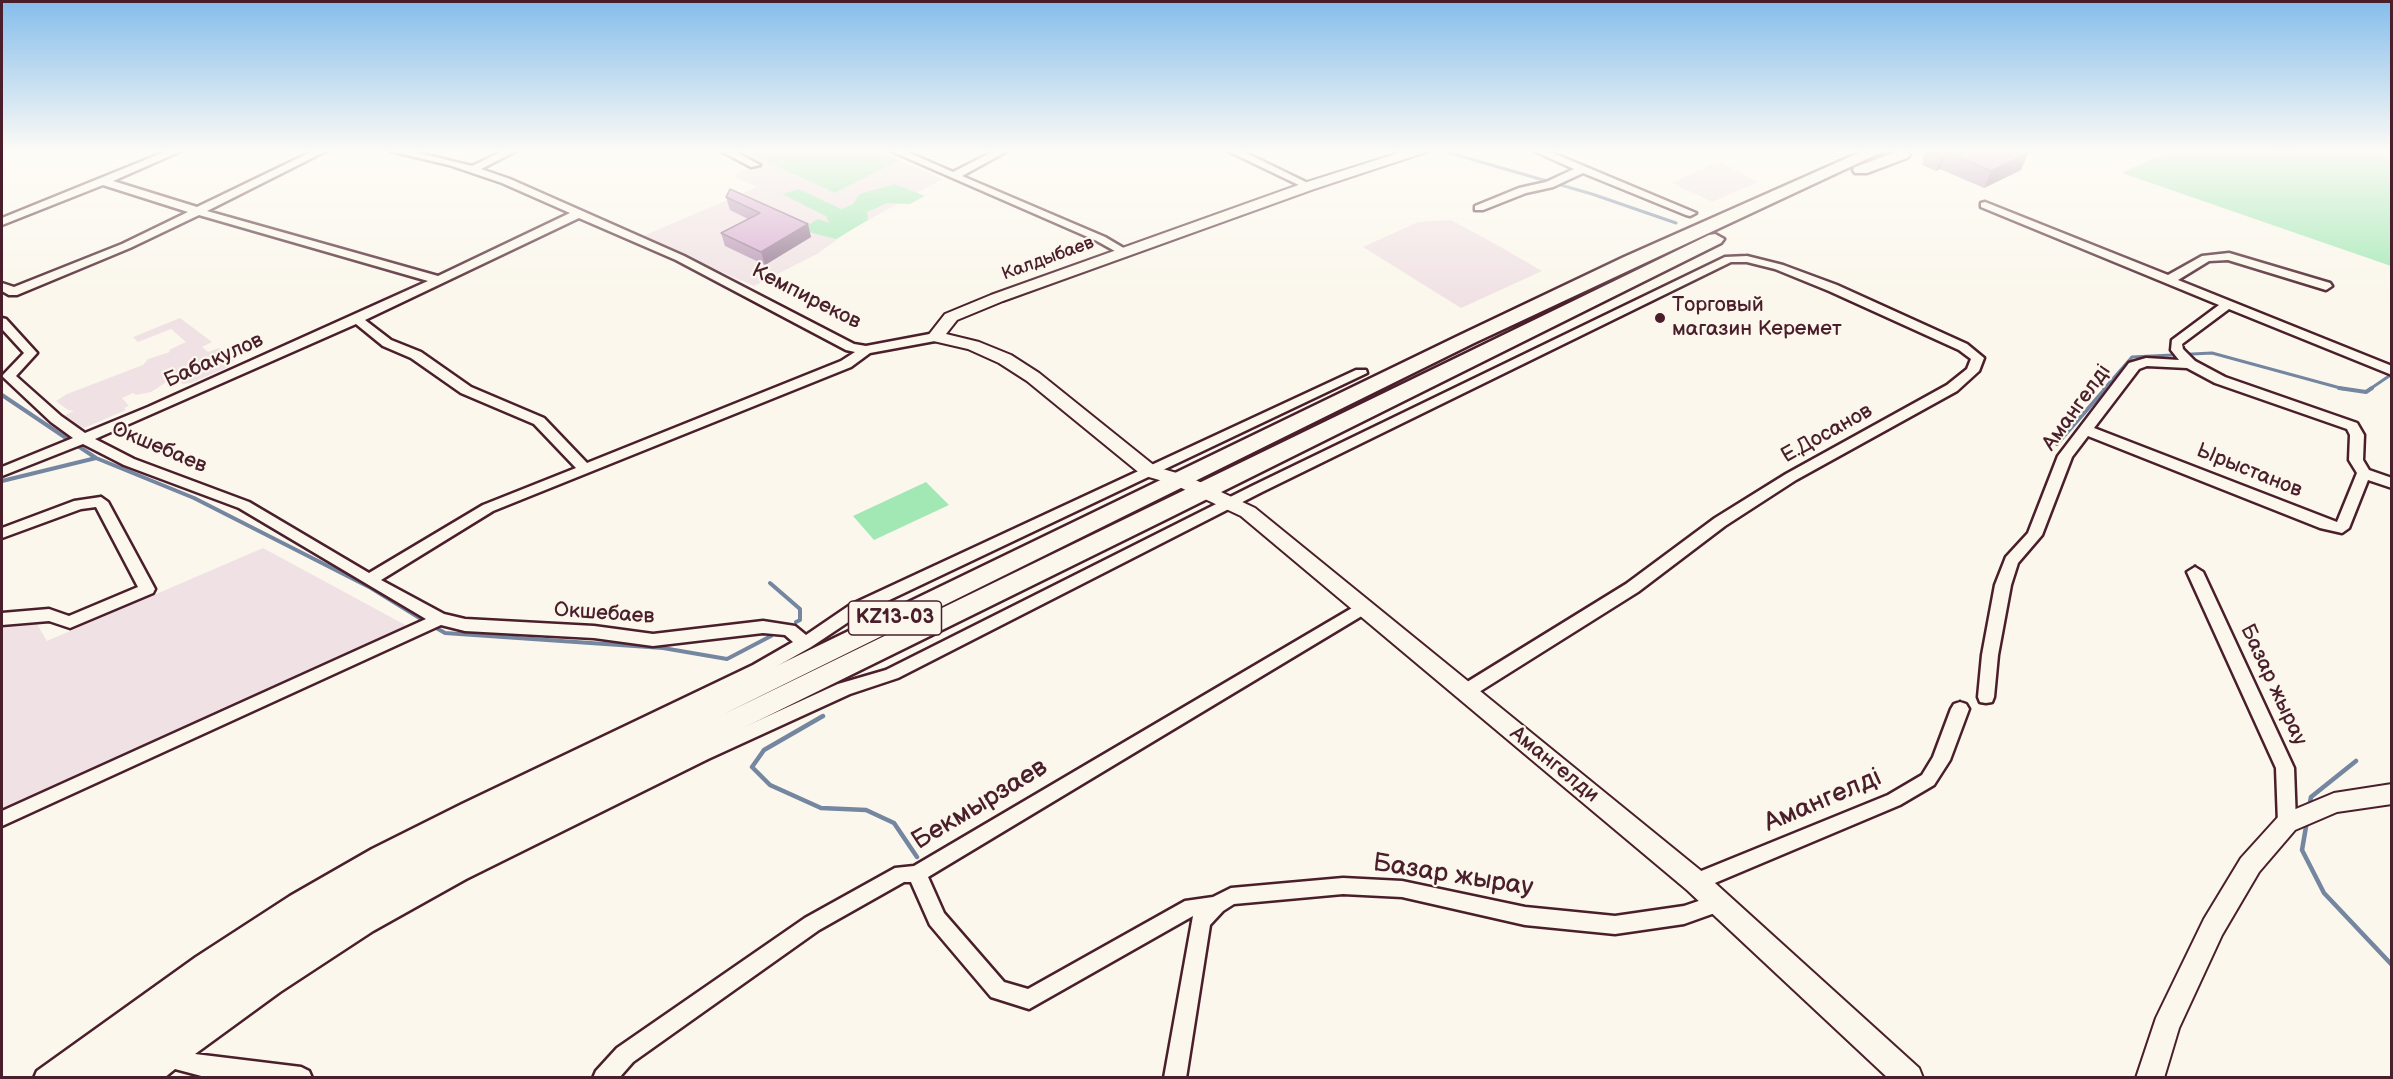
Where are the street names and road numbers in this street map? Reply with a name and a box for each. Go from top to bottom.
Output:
street label: Калдыбаев [999,232,1097,286]
street label: Кемпиреков [747,259,865,335]
street label: Бабакулов [161,328,267,394]
street label: Амангелді [2037,360,2117,456]
street label: Е.Досанов [1777,399,1877,469]
street label: Окшебаев [108,417,210,479]
street label: Ырыстанов [2192,438,2306,504]
street label: Окшебаев [553,598,655,630]
road number: KZ13-03 [848,601,942,635]
street label: Базар жырау [2234,620,2312,750]
street label: Амангелди [1504,721,1604,809]
street label: Бекмырзаев [907,752,1053,858]
street label: Амангелді [1760,762,1886,840]
street label: Базар жырау [1371,848,1535,904]

